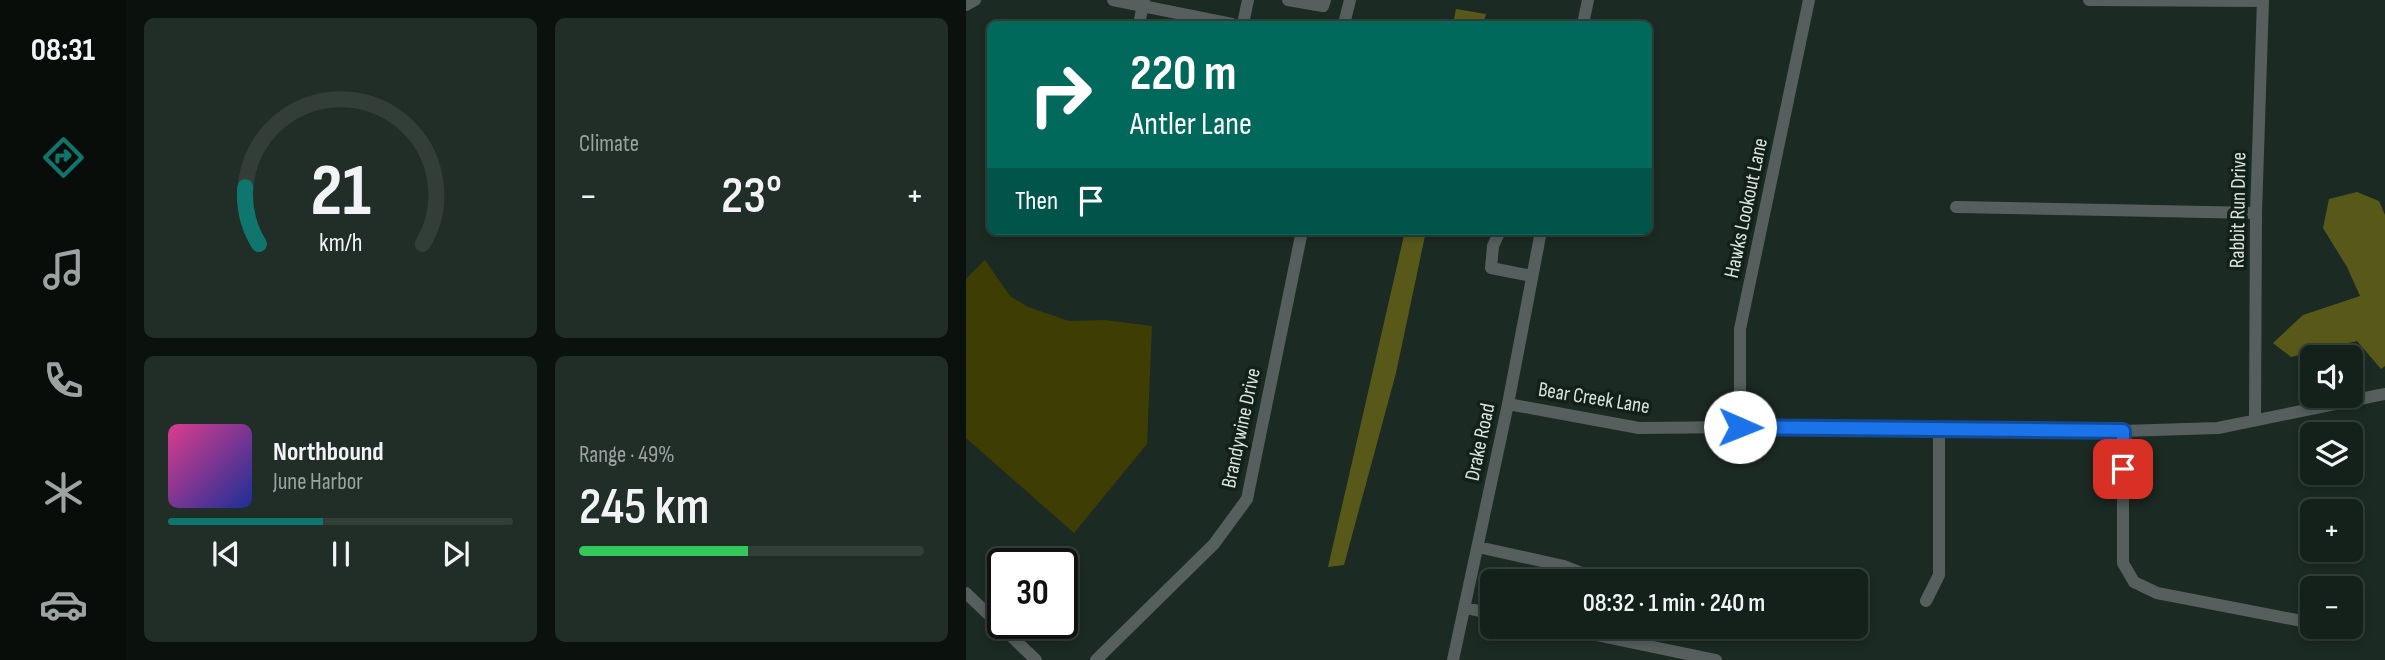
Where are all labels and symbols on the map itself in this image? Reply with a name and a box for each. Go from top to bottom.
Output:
street label: Hawks Lookout Lane [1719,136,1773,280]
street label: Rabbit Run Drive [2224,152,2252,268]
street label: Brandywine Drive [1216,366,1266,490]
street label: Bear Creek Lane [1536,377,1652,419]
position arrow [1703,390,1777,464]
street label: Drake Road [1460,401,1500,483]
pin [2093,439,2153,499]
speed limit sign: 30 [987,548,1078,639]

